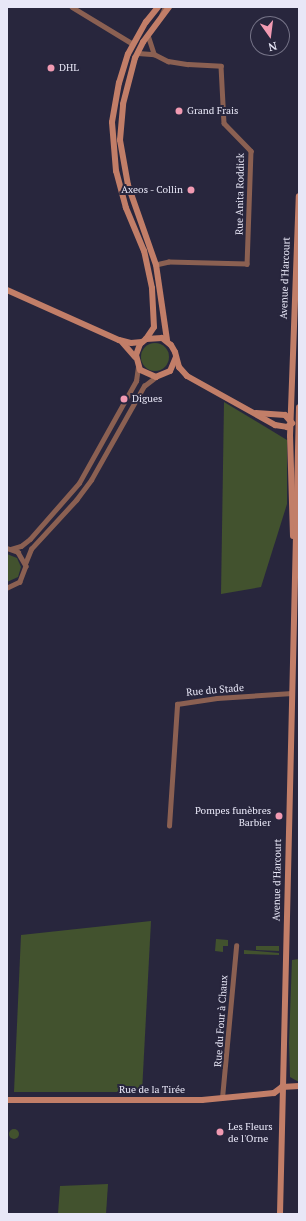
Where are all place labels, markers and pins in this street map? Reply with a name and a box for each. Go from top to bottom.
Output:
place label: DHL [59,62,79,74]
marker: DHL [46,63,56,73]
place label: Grand Frais [187,105,238,117]
marker: Grand Frais [174,106,184,116]
place label: Axeos - Collin [120,184,183,196]
marker: Axeos - Collin [186,185,196,195]
place label: Digues [132,393,162,405]
marker: Digues [119,394,129,404]
place label: Pompes funèbres Barbier [195,804,271,828]
marker: Pompes funèbres Barbier [274,811,284,821]
place label: Les Fleurs de l'Orne [228,1120,273,1144]
marker: Les Fleurs de l'Orne [215,1127,225,1137]

